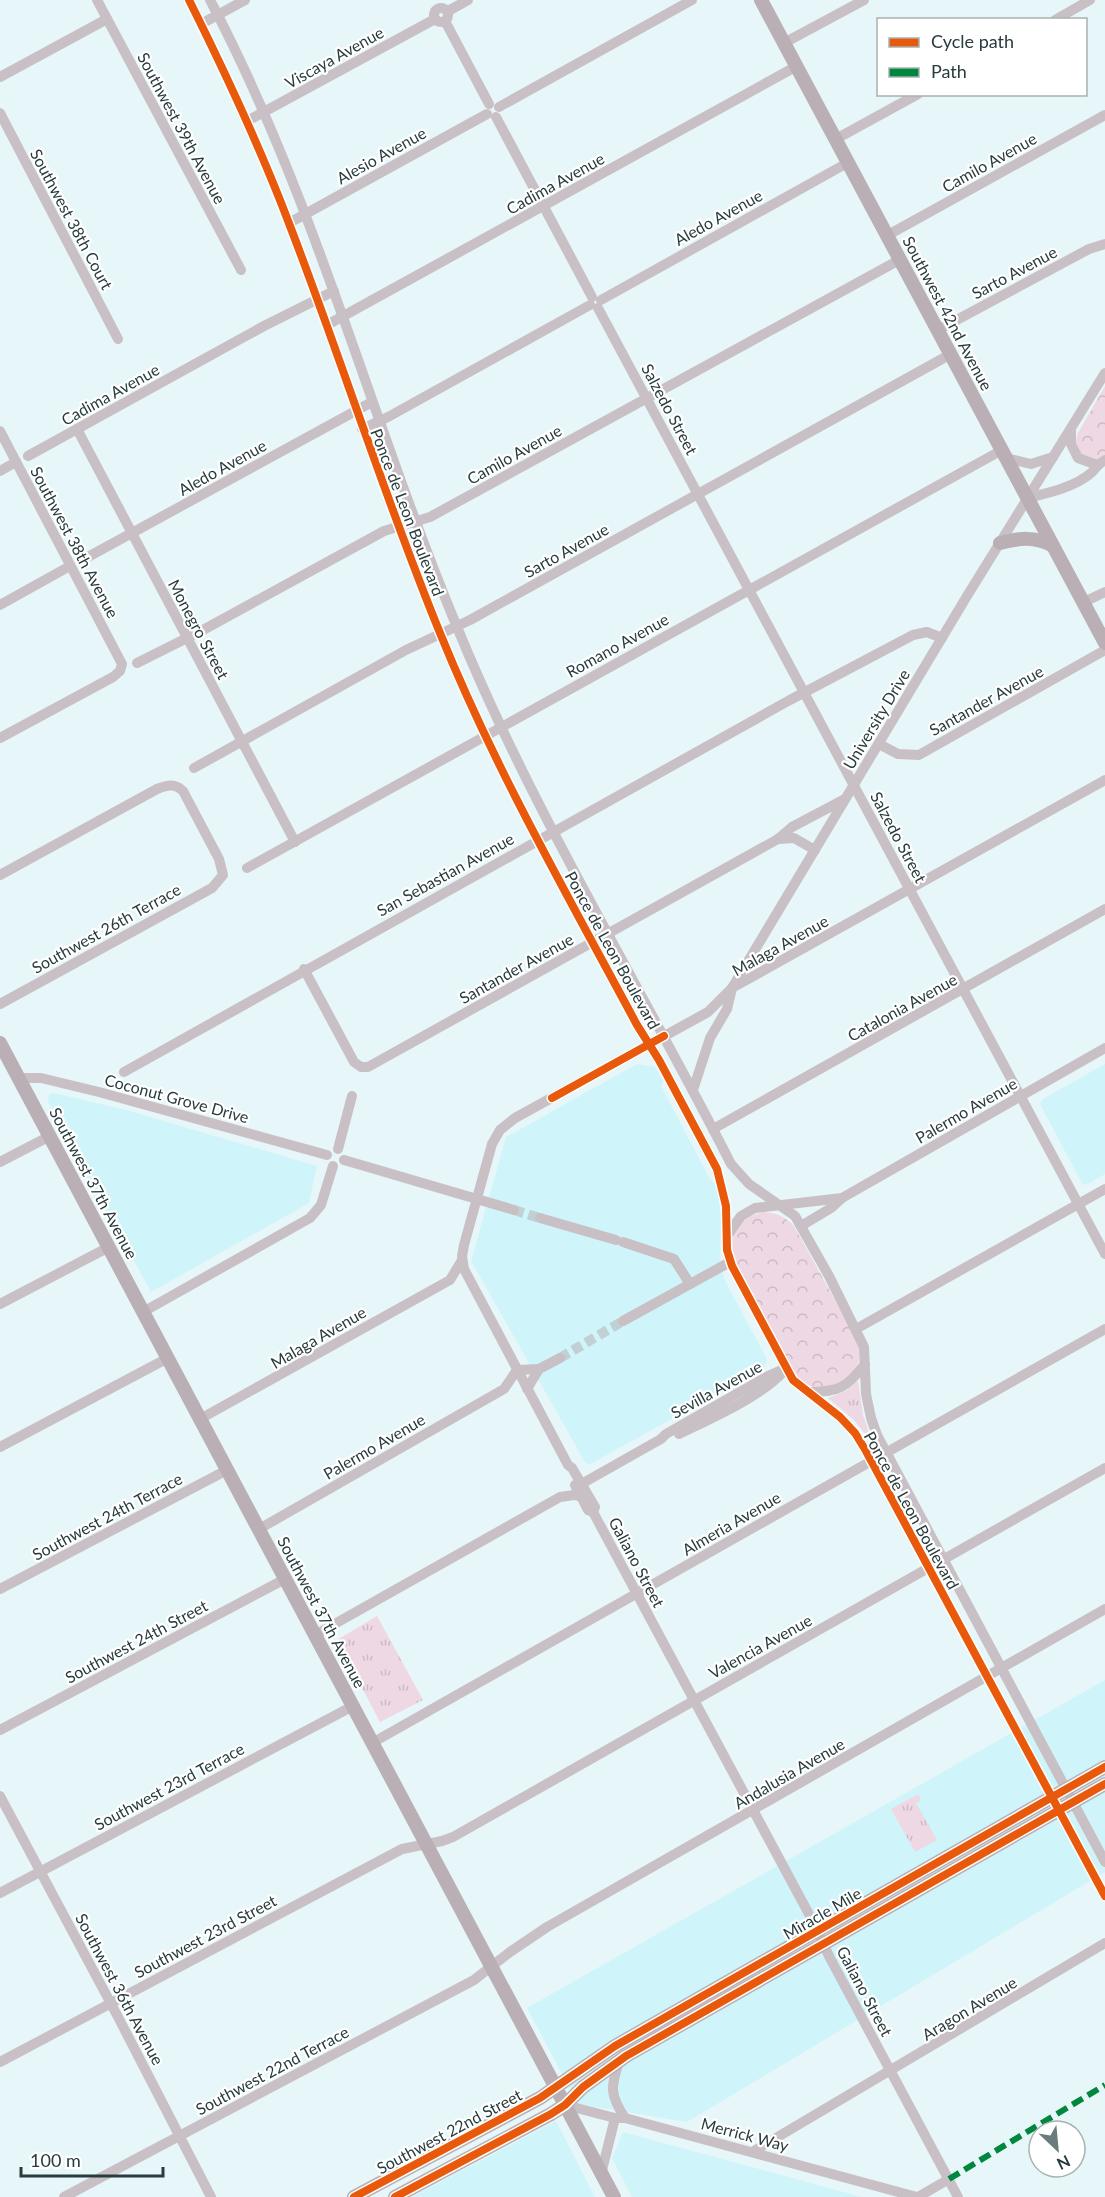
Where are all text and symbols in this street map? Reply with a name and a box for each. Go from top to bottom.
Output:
legend [877,18,1087,96]
street label: Viscaya Avenue [281,22,387,92]
text: Cycle path [931,30,1014,52]
street label: Southwest 39th Avenue [134,49,230,207]
text: Path [931,60,967,82]
street label: Alesio Avenue [333,123,429,187]
street label: Camilo Avenue [938,128,1040,196]
street label: Southwest 38th Court [27,146,117,293]
street label: Cadima Avenue [503,148,607,218]
street label: Aledo Avenue [671,185,765,249]
street label: Southwest 42nd Avenue [899,233,997,393]
street label: Sarto Avenue [968,242,1060,302]
street label: Cadima Avenue [58,359,162,429]
street label: Salzedo Street [638,360,702,458]
street label: Camilo Avenue [463,420,565,488]
street label: Ponce de Leon Boulevard [367,426,449,598]
street label: Aledo Avenue [175,435,269,499]
street label: Southwest 38th Avenue [27,463,123,621]
street label: Sarto Avenue [520,519,612,581]
street label: Monegro Street [165,576,233,682]
street label: Romano Avenue [562,609,672,681]
street label: Santander Avenue [926,661,1046,739]
street label: University Drive [839,666,913,772]
street label: Salzedo Street [867,788,931,886]
street label: San Sebastian Avenue [373,828,517,920]
street label: Ponce de Leon Boulevard [562,868,664,1032]
street label: Southwest 26th Terrace [28,879,184,977]
street label: Malaga Avenue [729,911,831,979]
street label: Santander Avenue [456,929,576,1007]
street label: Catalonia Avenue [844,969,960,1045]
street label: Coconut Grove Drive [103,1070,251,1126]
street label: Palermo Avenue [912,1073,1020,1147]
street label: Southwest 37th Avenue [46,1104,142,1262]
street label: Malaga Avenue [267,1302,369,1372]
street label: Sevilla Avenue [667,1356,765,1422]
street label: Palermo Avenue [320,1409,428,1483]
street label: Ponce de Leon Boulevard [861,1428,963,1592]
street label: Southwest 24th Terrace [29,1468,185,1564]
street label: Almeria Avenue [678,1487,784,1559]
street label: Galiano Street [605,1514,669,1611]
street label: Southwest 37th Avenue [274,1533,370,1691]
street label: Southwest 24th Street [62,1595,211,1687]
street label: Valencia Avenue [705,1610,815,1682]
street label: Andalusia Avenue [730,1734,848,1812]
street label: Southwest 23rd Terrace [91,1738,247,1834]
street label: Miracle Mile [780,1883,864,1943]
street label: Southwest 23rd Street [131,1890,280,1982]
street label: Southwest 36th Avenue [72,1910,168,2068]
street label: Galiano Street [833,1943,897,2040]
street label: Aragon Avenue [918,1972,1020,2044]
street label: Southwest 22nd Terrace [192,2022,352,2118]
street label: Southwest 22nd Street [373,2085,525,2177]
street label: Merrick Way [699,2113,792,2155]
north arrow [1027,2119,1087,2179]
scale bar [21,2140,164,2178]
text: 100 m [30,2149,81,2171]
text: N [1054,2152,1073,2174]

